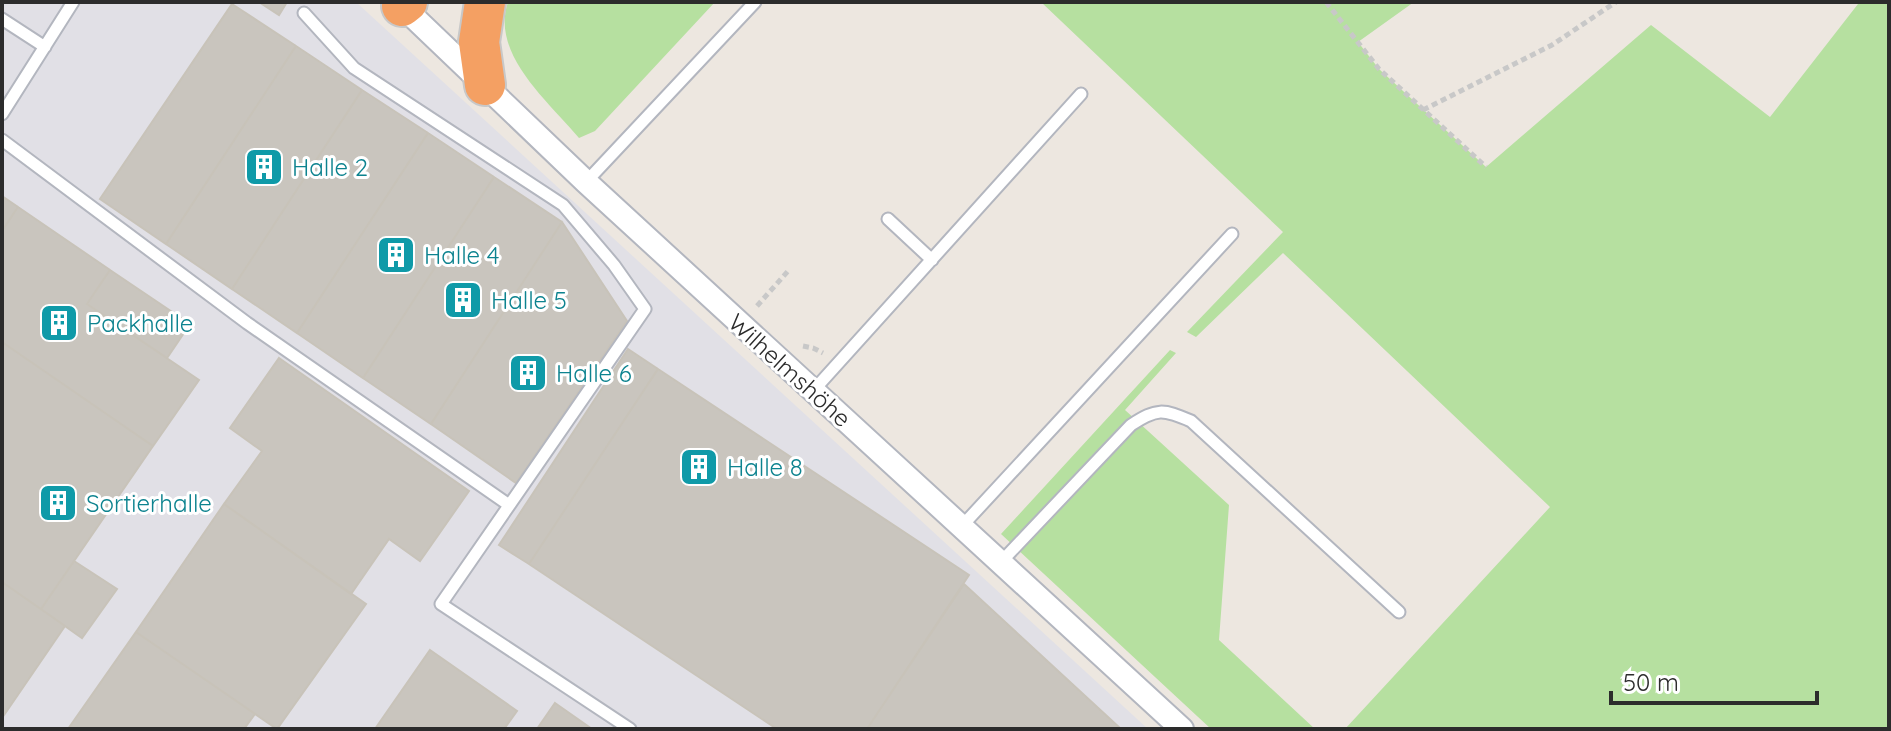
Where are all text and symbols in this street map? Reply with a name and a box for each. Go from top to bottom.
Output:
building icon: Halle 2 [243,146,285,188]
place label: Halle 2 [292,152,368,182]
building icon: Halle 4 [375,234,417,276]
place label: Halle 4 [424,240,499,270]
building icon: Halle 5 [442,279,484,321]
place label: Halle 5 [491,285,567,315]
building icon: Packhalle [38,302,80,344]
street label: Wilhelmshöhe [722,307,858,433]
place label: Packhalle [87,308,193,338]
building icon: Halle 6 [507,352,549,394]
place label: Halle 6 [556,358,632,388]
building icon: Halle 8 [678,446,720,488]
place label: Halle 8 [727,452,803,482]
building icon: Sortierhalle [37,482,79,524]
place label: Sortierhalle [86,488,212,518]
scale bar [1611,655,1817,705]
text: 50 m [1623,667,1679,697]

